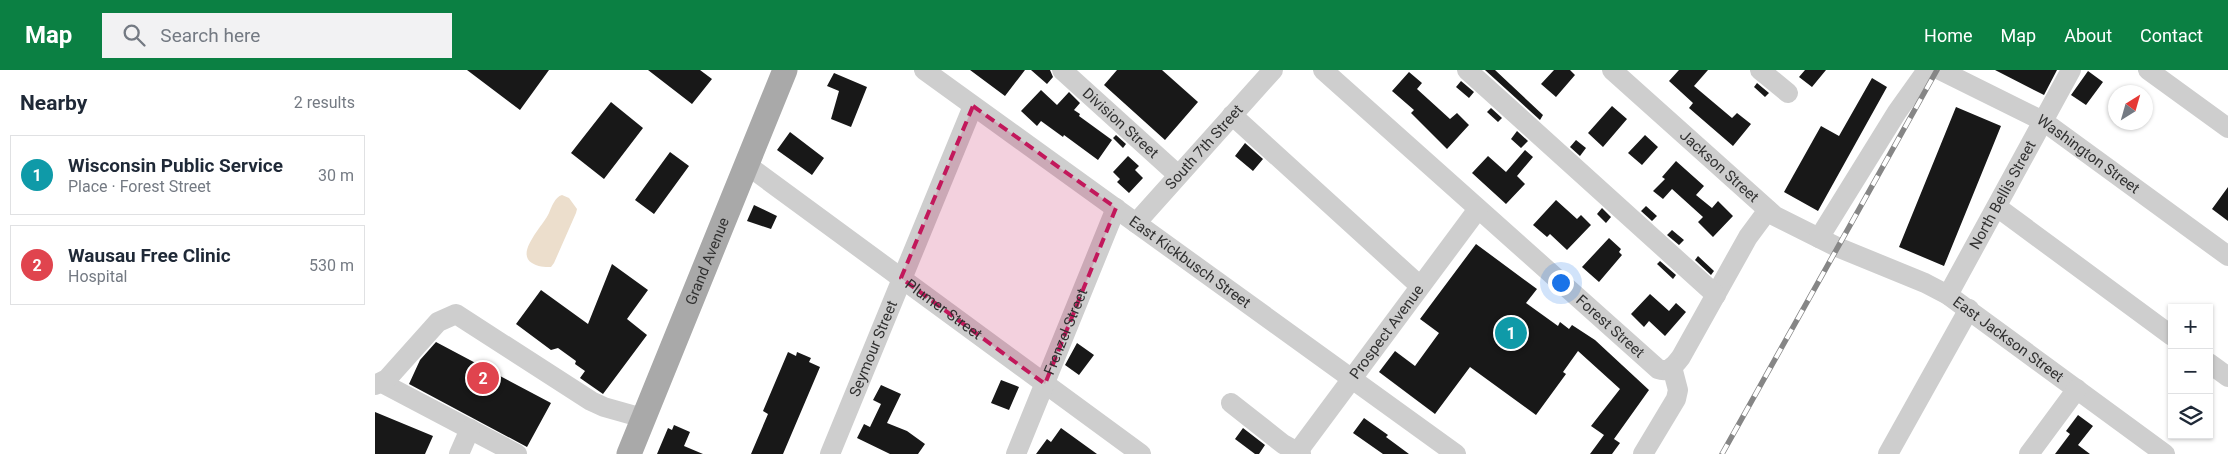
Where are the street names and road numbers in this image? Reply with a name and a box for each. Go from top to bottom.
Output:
street label: Division Street [1079,84,1162,162]
street label: South 7th Street [1161,101,1247,193]
street label: Washington Street [2033,111,2143,198]
street label: Jackson Street [1676,126,1763,206]
street label: North Bellis Street [1966,137,2040,252]
street label: East Kickbusch Street [1126,212,1254,312]
street label: Grand Avenue [681,215,733,308]
street label: Plumer Street [902,275,986,344]
street label: Prospect Avenue [1346,281,1428,383]
street label: Frenzel Street [1040,286,1091,378]
street label: Forest Street [1572,291,1648,362]
street label: East Jackson Street [1949,293,2067,386]
street label: Seymour Street [846,298,901,399]

